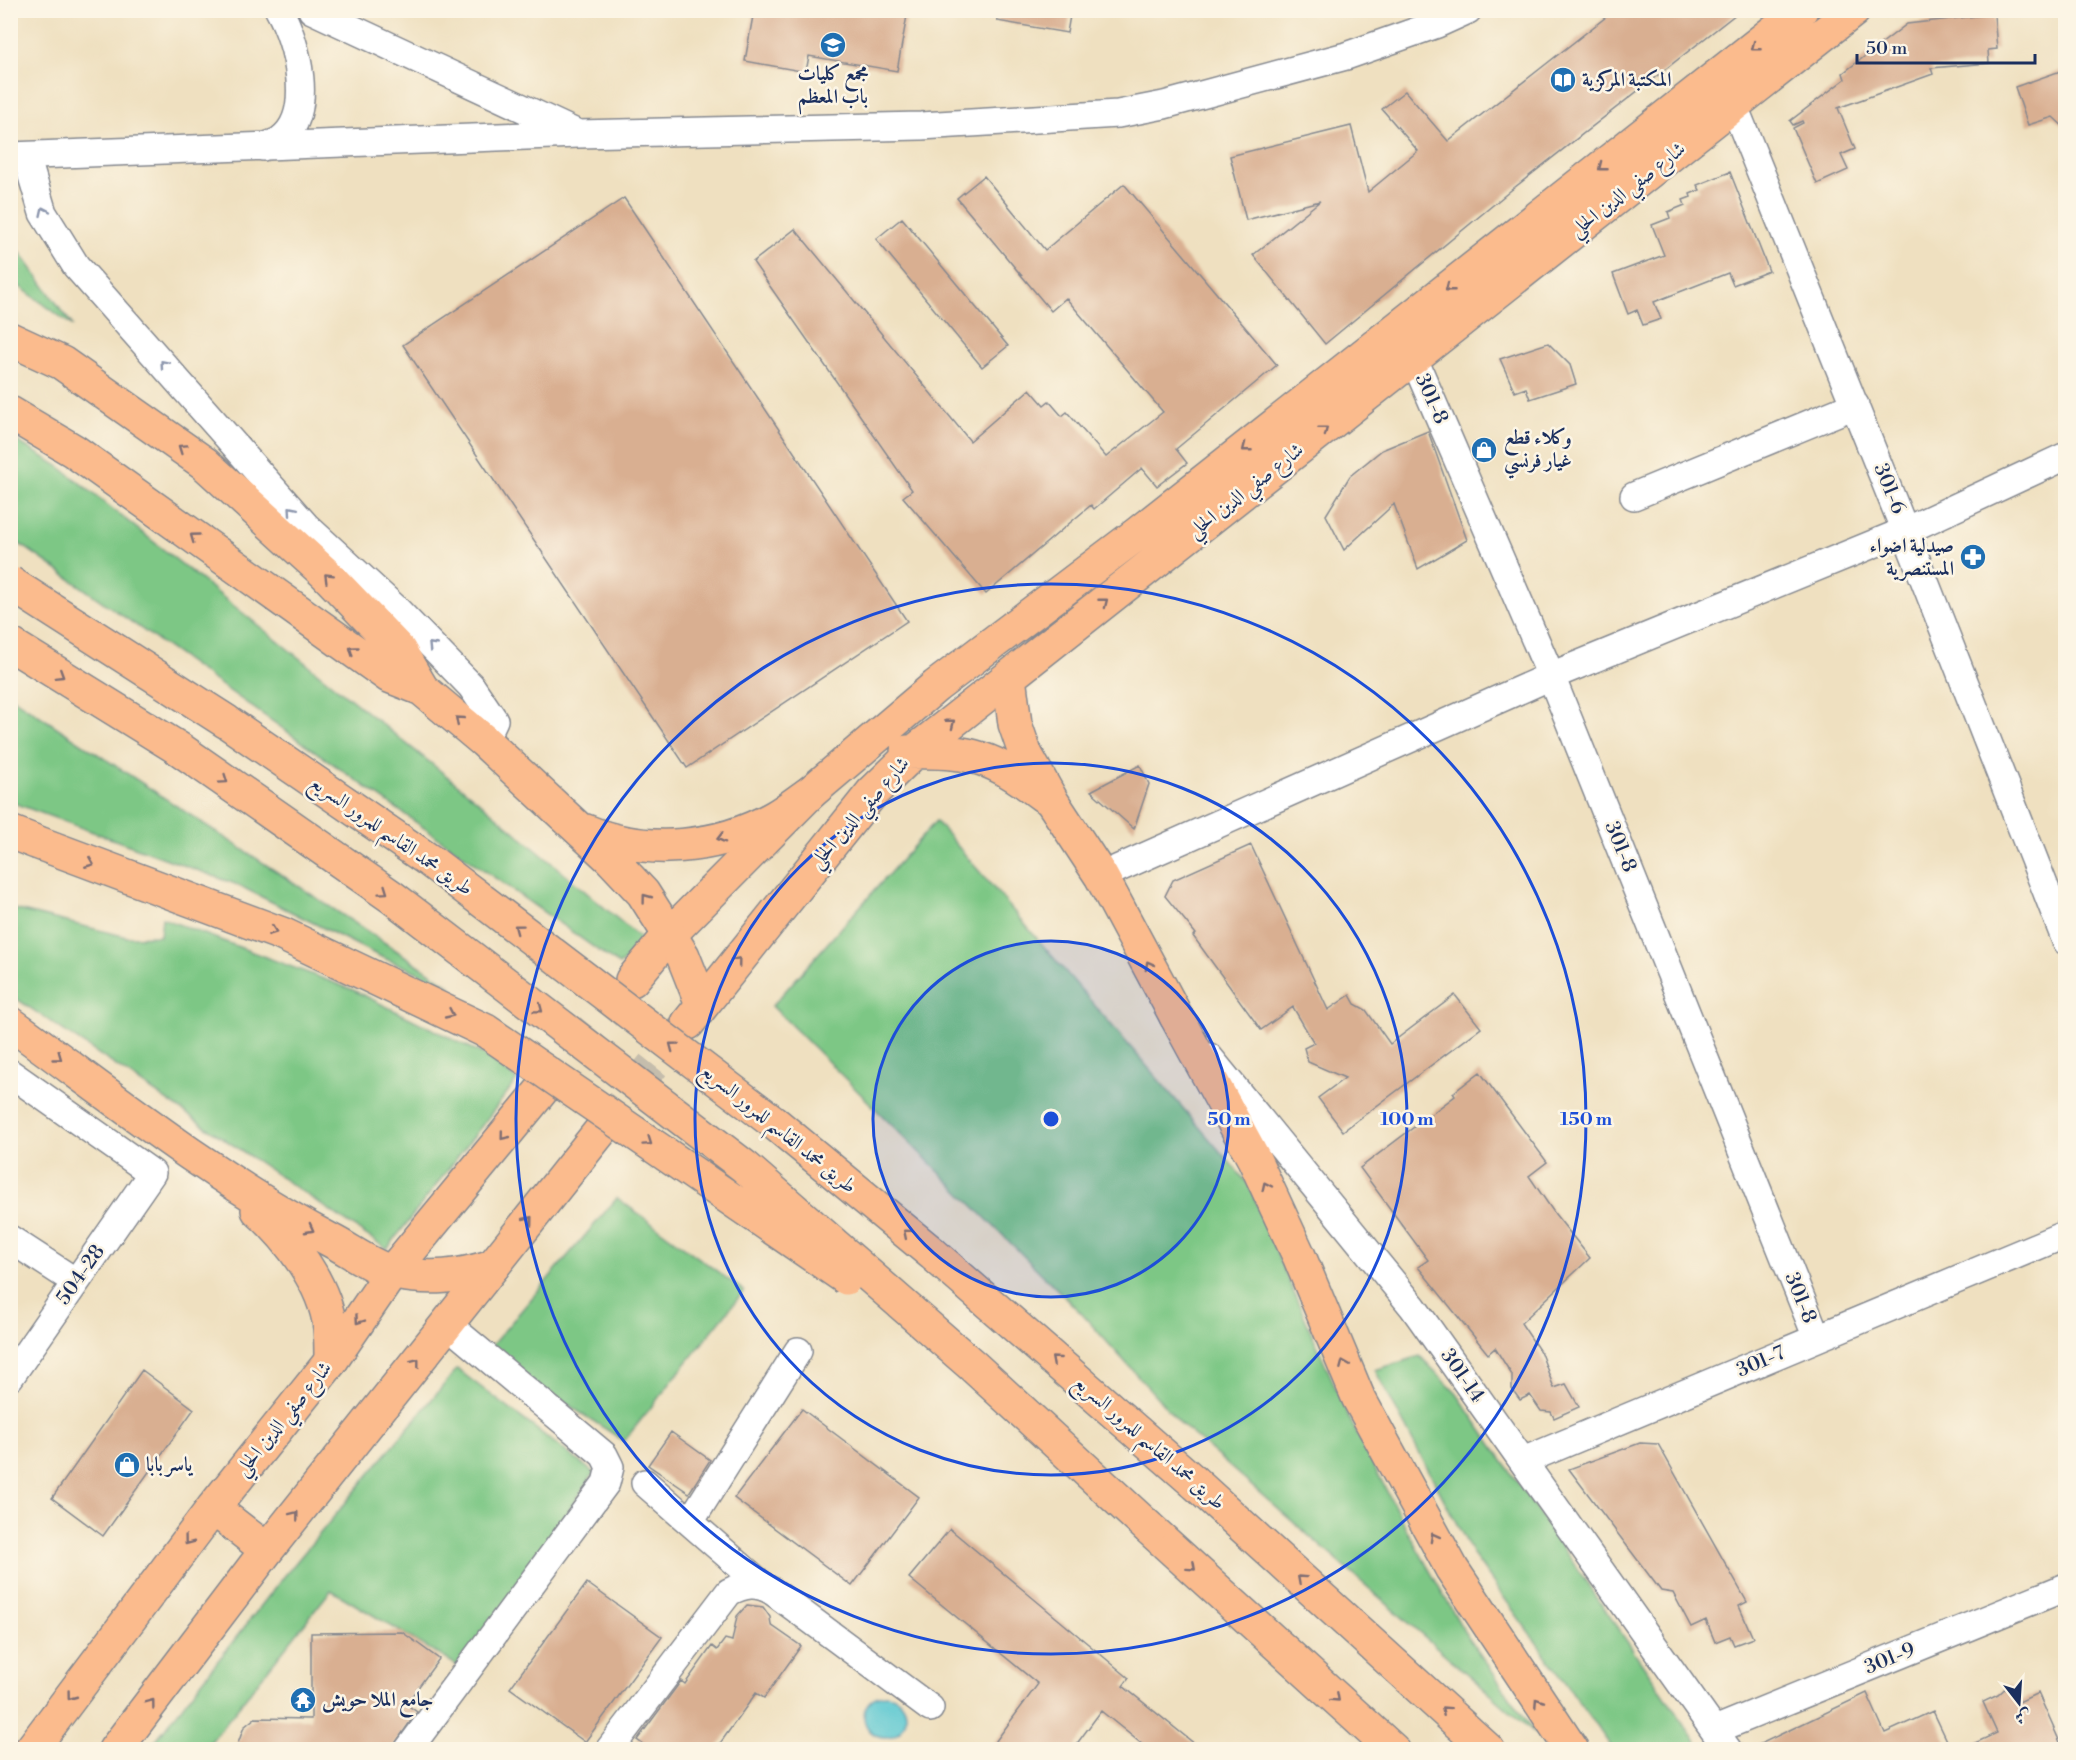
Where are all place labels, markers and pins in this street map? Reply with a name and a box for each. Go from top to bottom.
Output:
school or university icon: مجمع كليات باب المعظم [818,30,848,60]
place label: مجمع كليات باب المعظم [797,62,869,115]
library icon: المكتبة المركزية [1548,65,1578,95]
place label: المكتبة المركزية [1582,68,1672,93]
place label: وكلاء قطع غيار فرنسي [1504,426,1572,479]
shop icon: وكلاء قطع غيار فرنسي [1469,435,1499,465]
place label: صيدلية اضواء المستنصرية [1869,534,1954,582]
pharmacy icon: صيدلية اضواء المستنصرية [1958,542,1988,572]
centre of rings [1041,1109,1061,1129]
shop icon: ياسر بابا [112,1450,142,1480]
place label: ياسر بابا [146,1453,193,1478]
temple icon: جامع الملا حويش [288,1685,318,1715]
place label: جامع الملا حويش [322,1688,433,1718]

